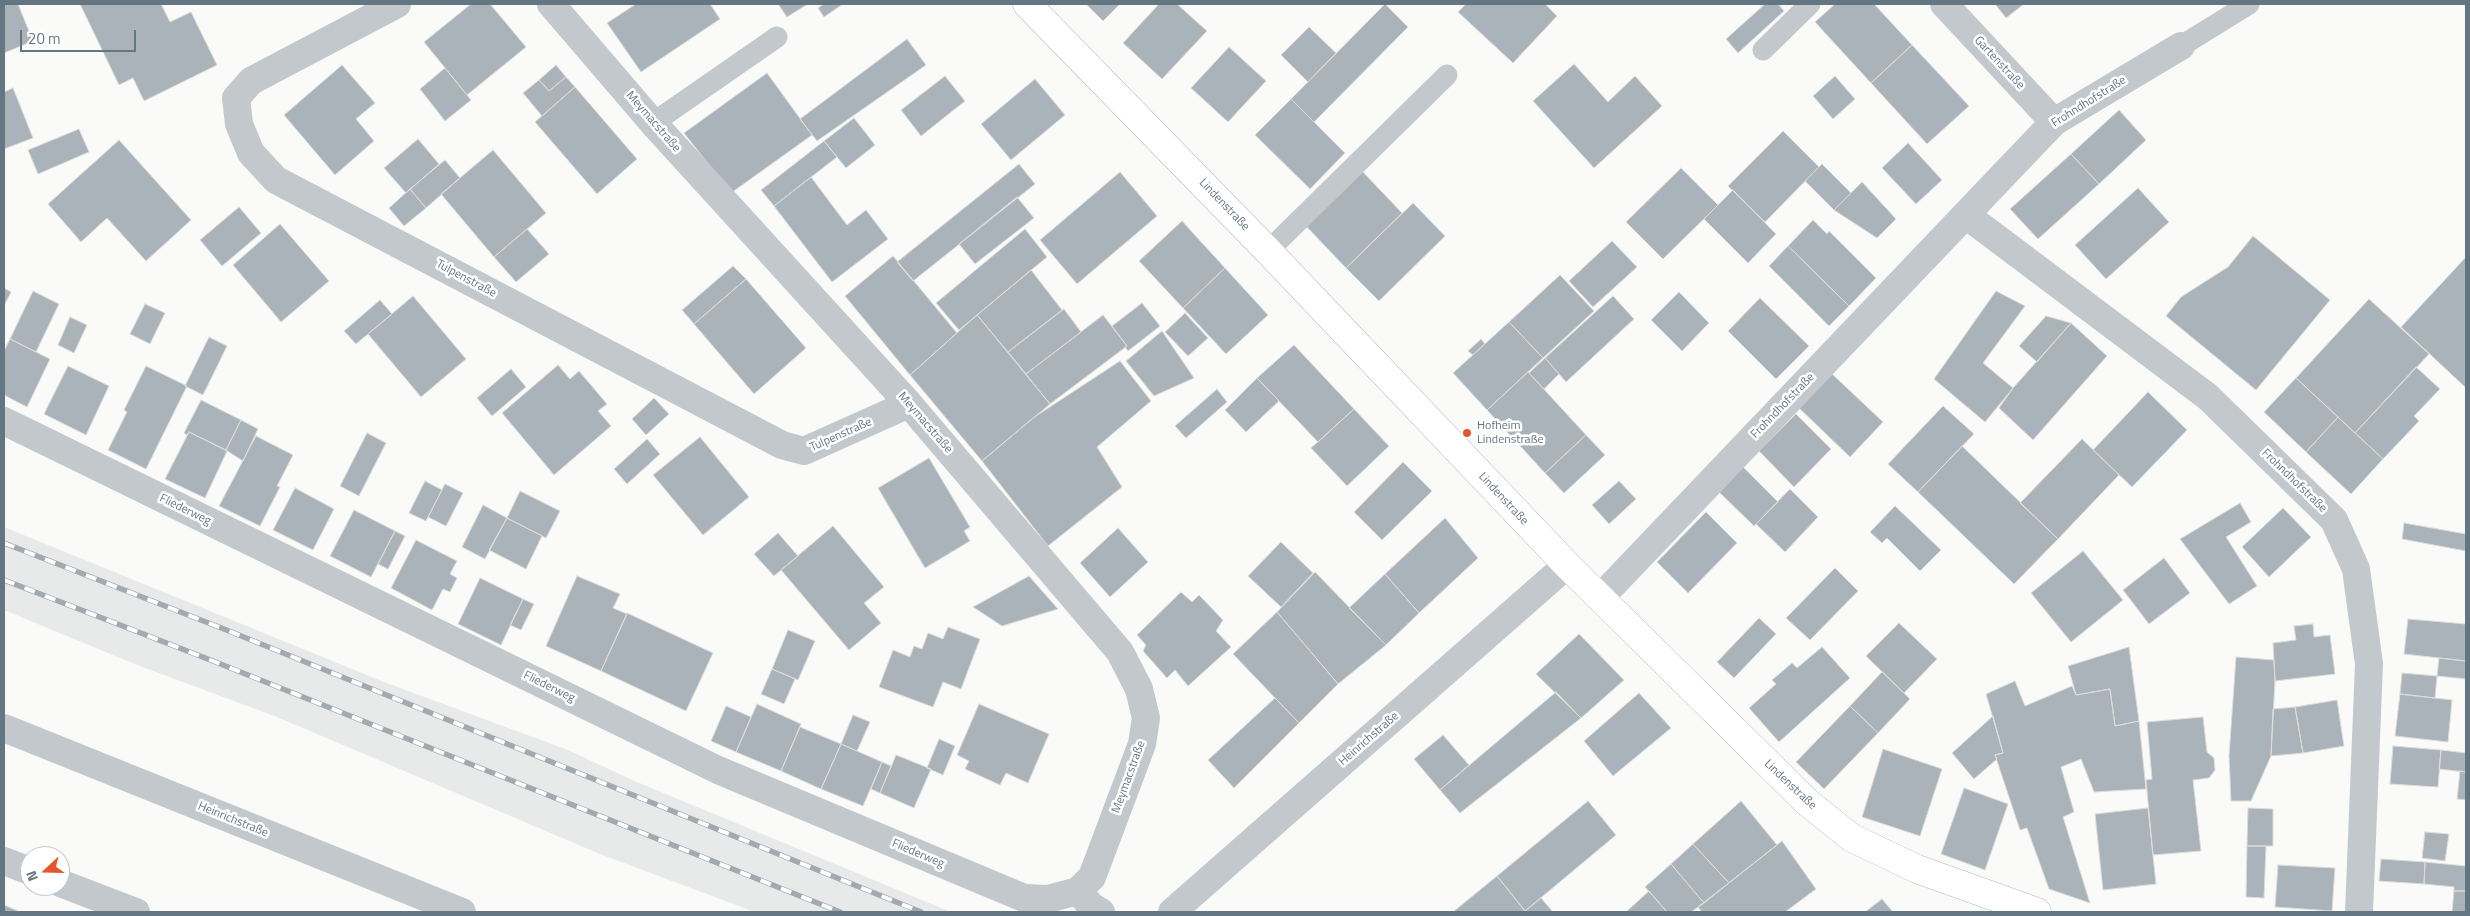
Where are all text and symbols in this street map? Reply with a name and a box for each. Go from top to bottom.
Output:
scale bar [22,20,139,52]
text: 20 m [28,27,61,50]
street label: Gartenstraße [1971,34,2027,92]
street label: Frohndhofstraße [2049,73,2129,131]
street label: Meymacstraße [623,89,683,155]
street label: Lindenstraße [1196,176,1252,234]
street label: Tulpenstraße [433,257,499,301]
street label: Frohndhofstraße [1748,370,1818,442]
street label: Meymacstraße [895,390,955,456]
street label: Tulpenstraße [808,415,874,455]
place label: Hofheim Lindenstraße [1477,419,1544,447]
marker: Hofheim Lindenstraße [1461,427,1473,439]
street label: Frohndhofstraße [2258,446,2330,516]
street label: Lindenstraße [1475,470,1531,528]
street label: Fliederweg [157,491,213,529]
street label: Fliederweg [521,668,577,706]
street label: Heinrichstraße [1336,709,1402,769]
street label: Meymacstraße [1109,739,1149,815]
street label: Lindenstraße [1761,757,1819,813]
street label: Heinrichstraße [196,799,270,841]
street label: Fliederweg [890,837,946,871]
north arrow [20,846,70,896]
text: N [20,868,43,884]

